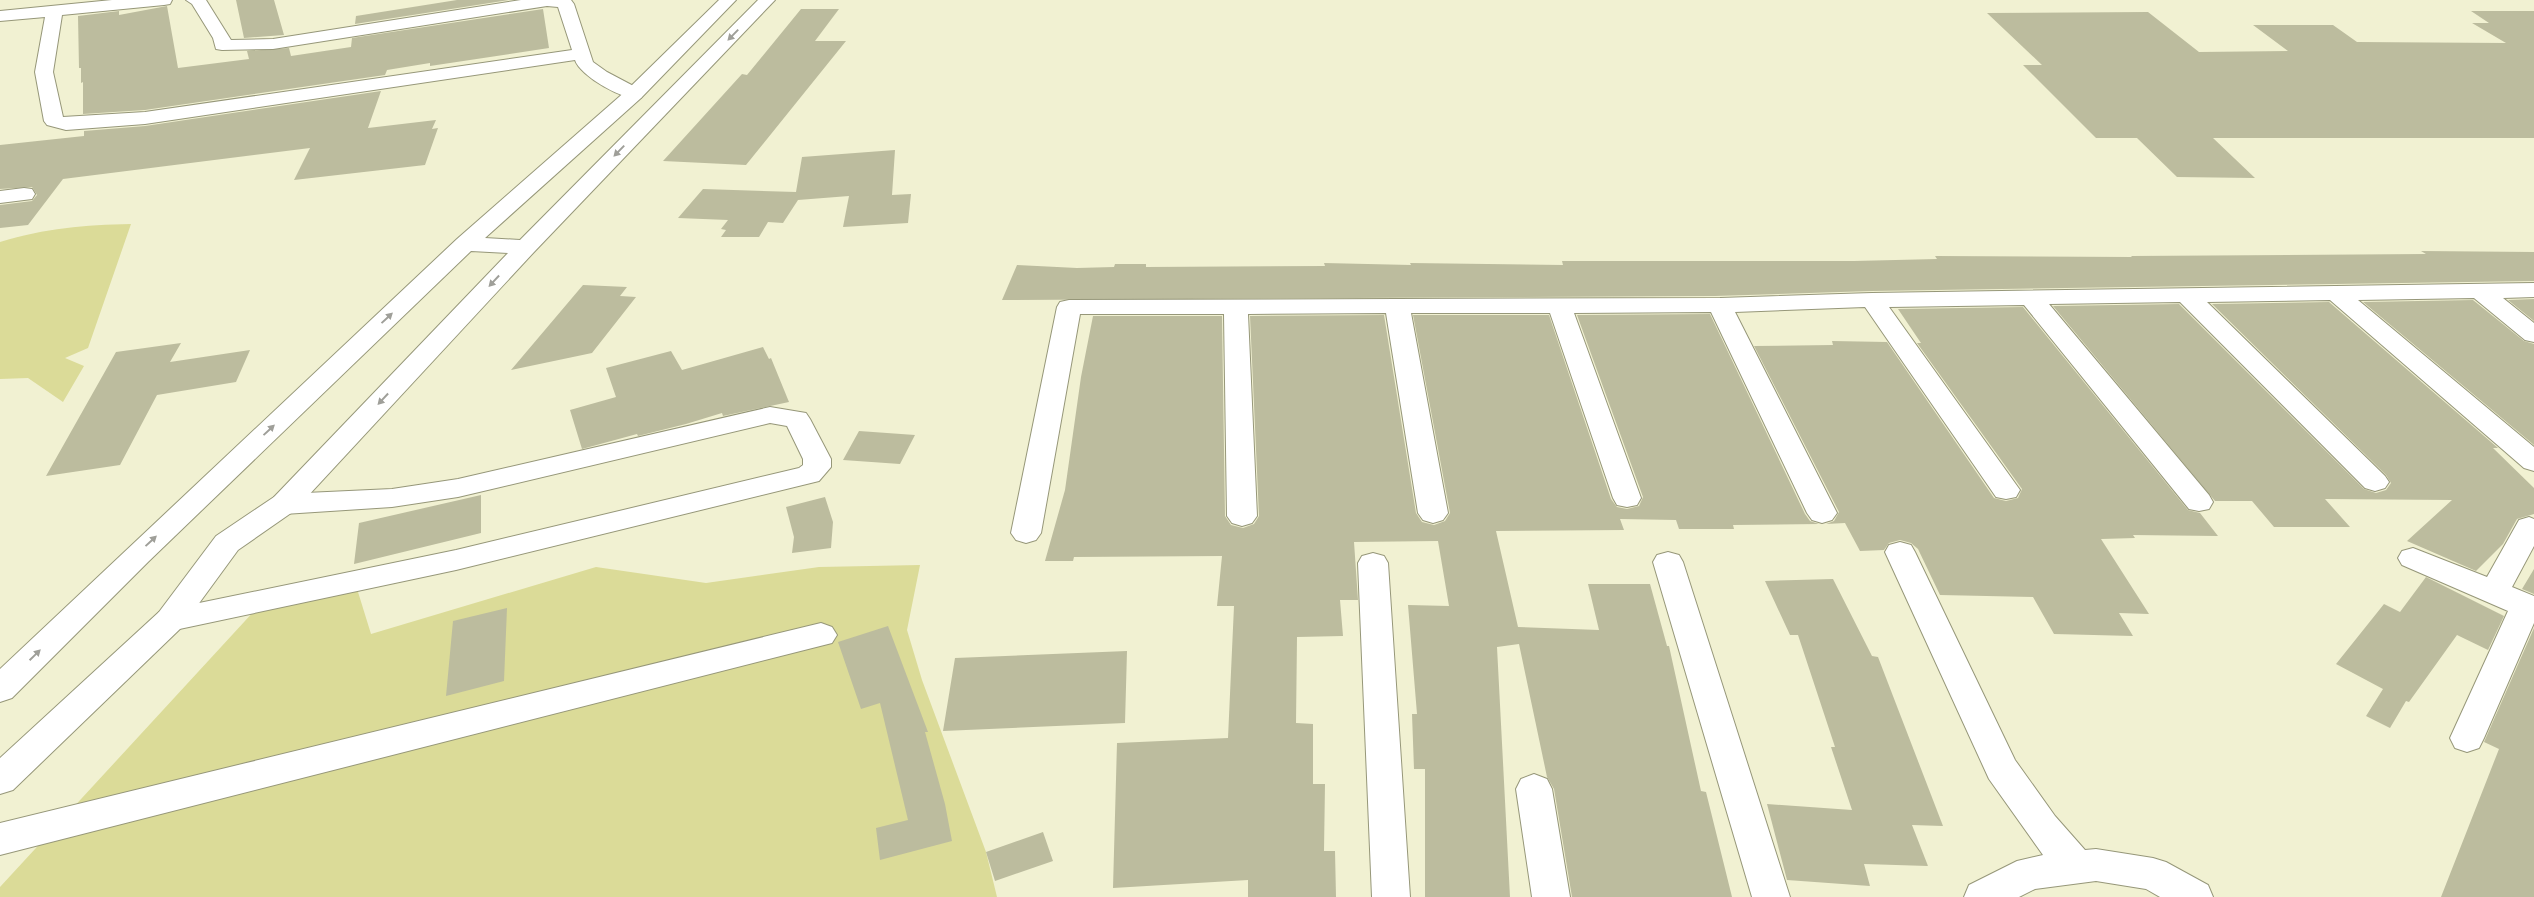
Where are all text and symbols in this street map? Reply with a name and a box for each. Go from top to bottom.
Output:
one-way arrow [727,29,739,41]
one-way arrow [613,145,625,157]
one-way arrow [488,274,500,286]
one-way arrow [381,312,393,324]
one-way arrow [377,393,389,405]
one-way arrow [263,424,275,436]
one-way arrow [145,535,157,547]
one-way arrow [29,649,41,661]

